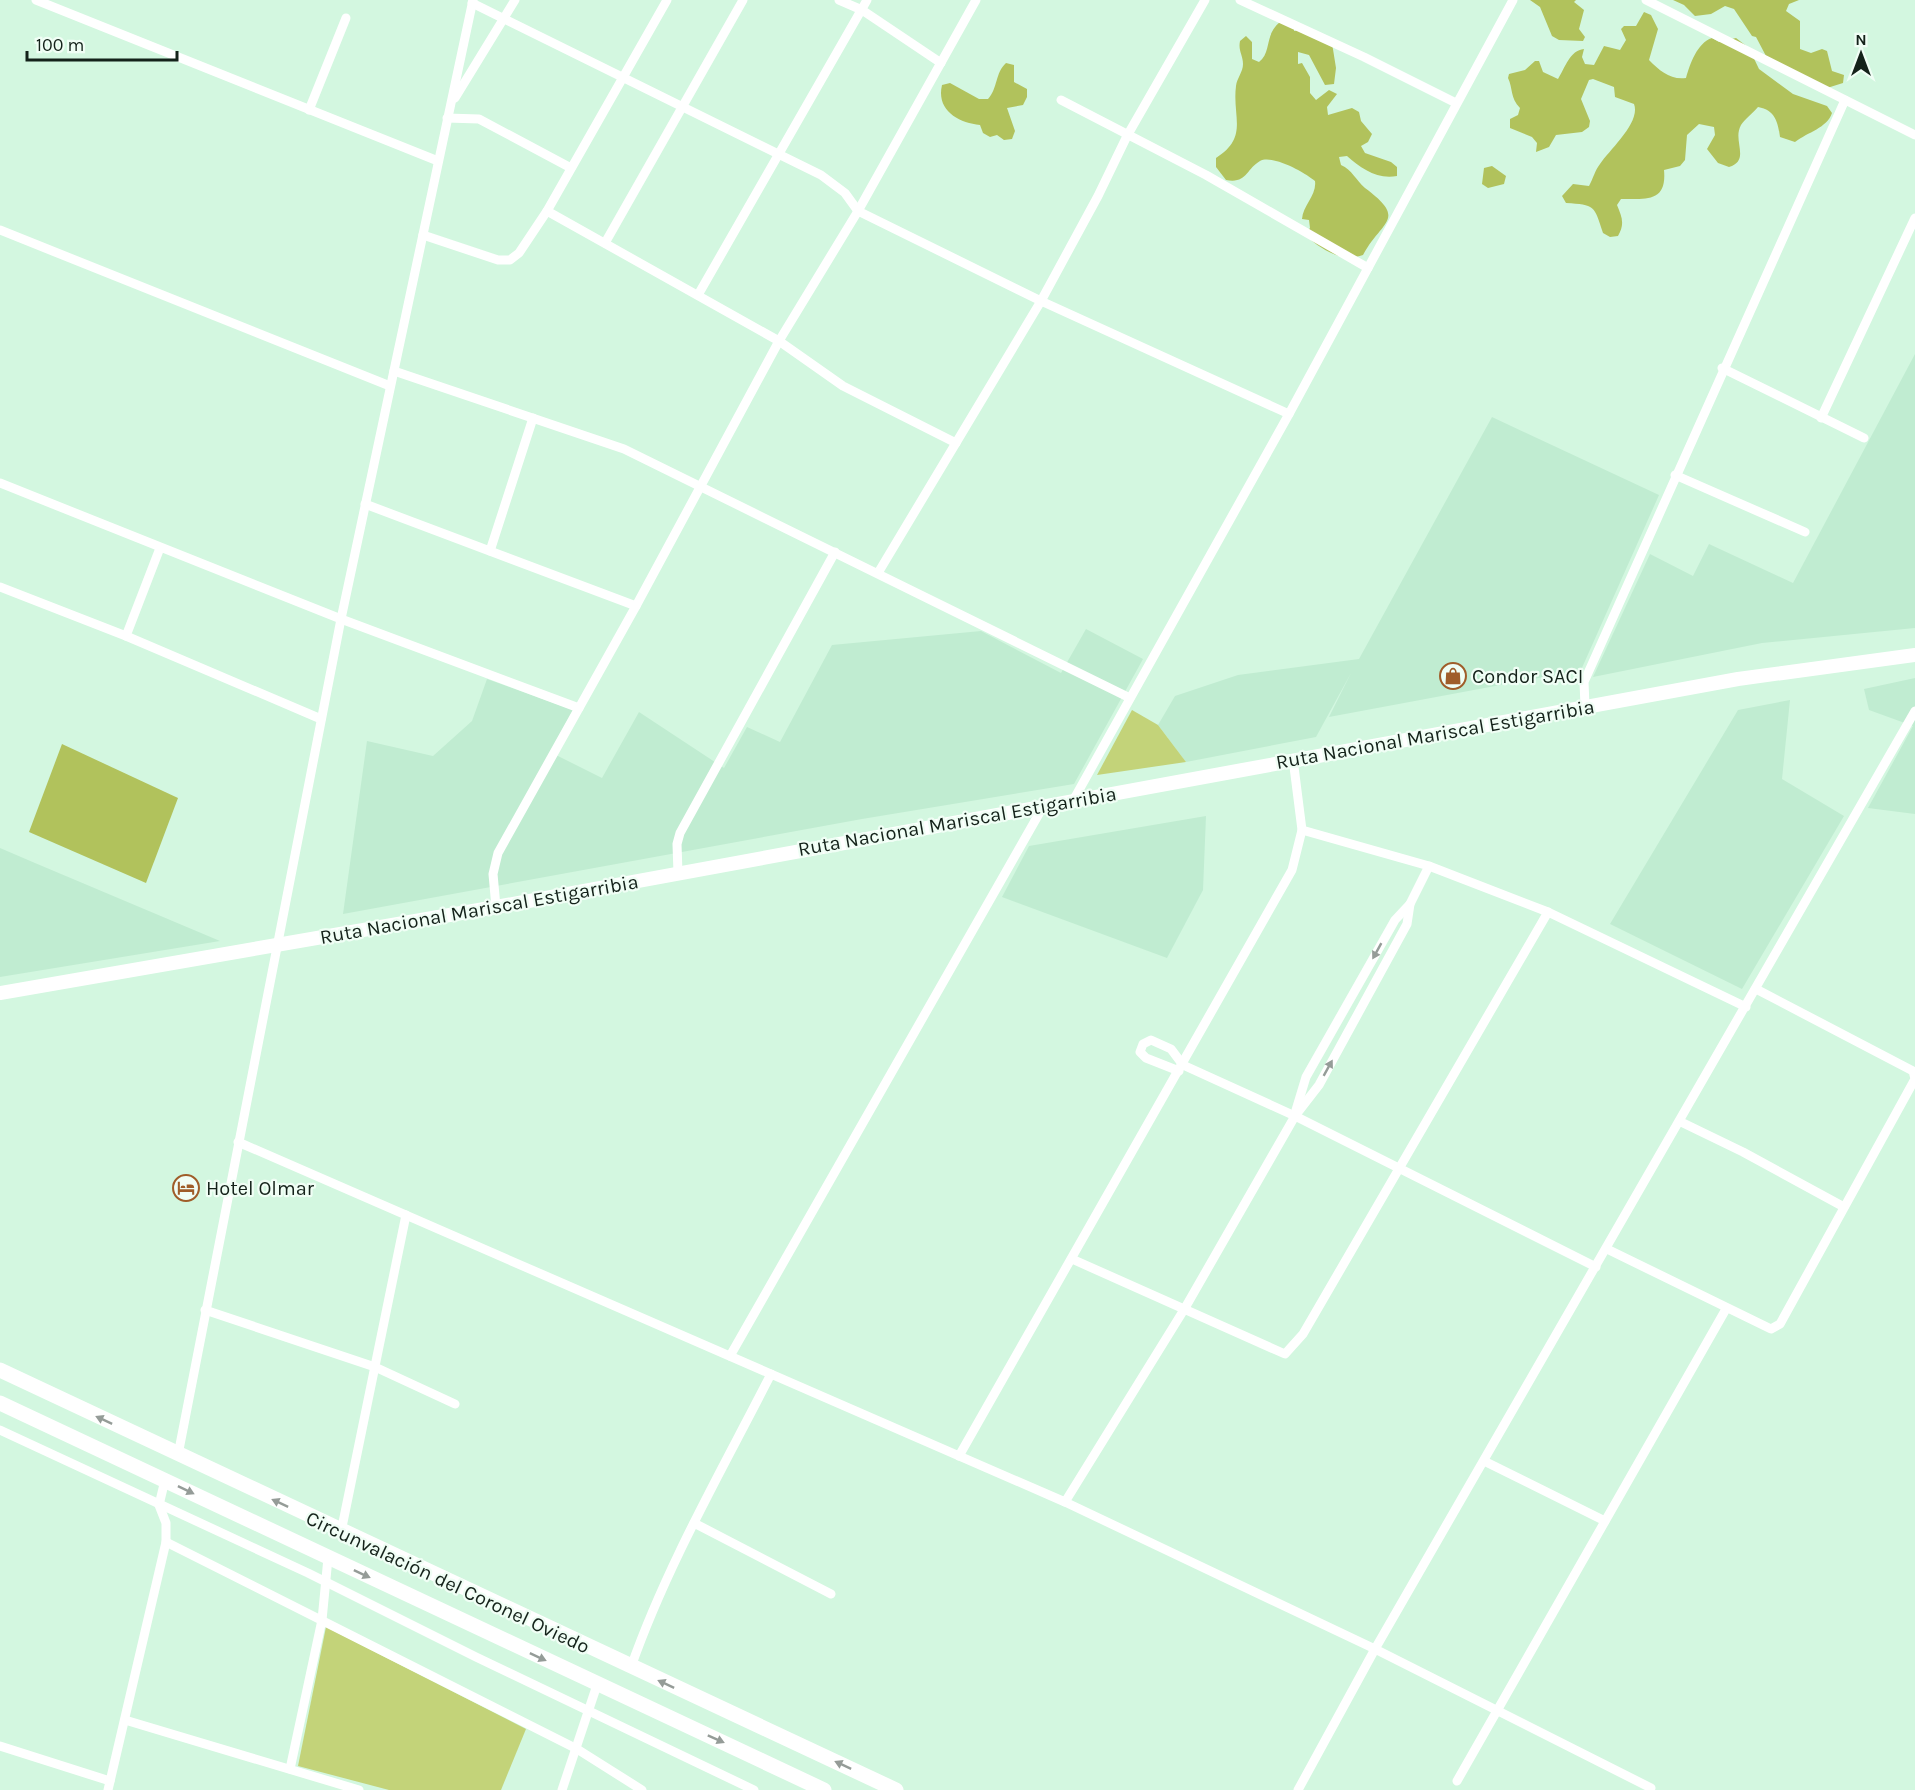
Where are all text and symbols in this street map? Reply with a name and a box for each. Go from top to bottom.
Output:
scale bar [27,24,177,62]
north arrow [1831,24,1891,84]
text: N [1855,30,1867,49]
text: 100 m [36,34,84,56]
shop icon: Condor SACI [1438,661,1468,691]
place label: Condor SACI [1472,665,1583,688]
street label: Ruta Nacional Mariscal Estigarribia [1274,695,1596,774]
street label: Ruta Nacional Mariscal Estigarribia [796,782,1118,861]
street label: Ruta Nacional Mariscal Estigarribia [318,870,640,949]
one-way arrow [1372,943,1382,960]
one-way arrow [1323,1059,1333,1076]
hotel icon: Hotel Olmar [171,1173,201,1203]
place label: Hotel Olmar [206,1177,315,1200]
one-way arrow [96,1415,113,1424]
one-way arrow [177,1485,195,1495]
one-way arrow [272,1499,289,1508]
street label: Circunvalación del Coronel Oviedo [302,1506,593,1658]
one-way arrow [354,1569,371,1578]
one-way arrow [530,1653,547,1662]
one-way arrow [658,1679,675,1688]
one-way arrow [707,1734,724,1743]
one-way arrow [835,1761,852,1770]

